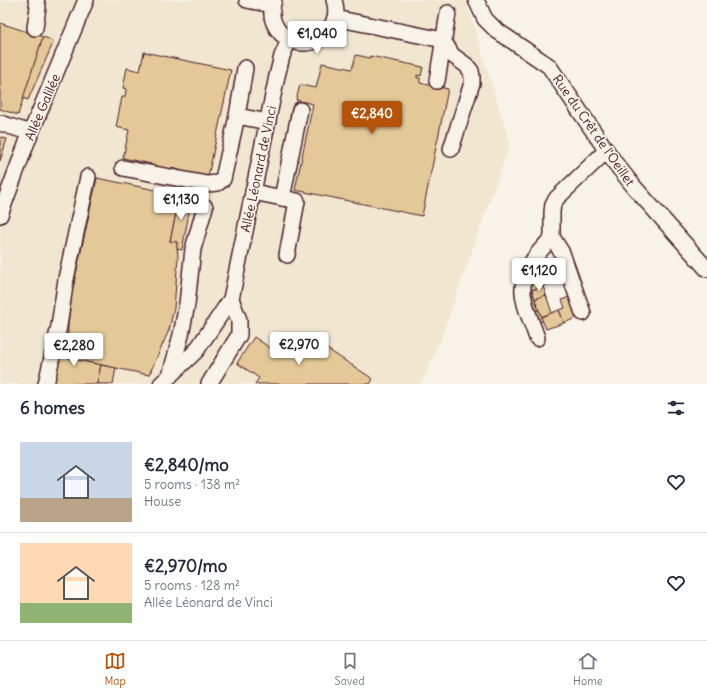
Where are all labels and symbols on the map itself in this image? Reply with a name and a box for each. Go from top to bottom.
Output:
pin: €1,040 [284,21,350,55]
street label: Allée Galilée [21,71,64,143]
street label: Rue du Crêt de l'Oeillet [549,71,639,190]
pin: €2,840 [339,101,405,135]
street label: Allée Léonard de Vinci [237,104,280,234]
pin: €1,130 [148,187,214,221]
pin: €1,120 [506,258,572,292]
pin: €2,970 [266,332,332,366]
pin: €2,280 [41,333,107,367]

